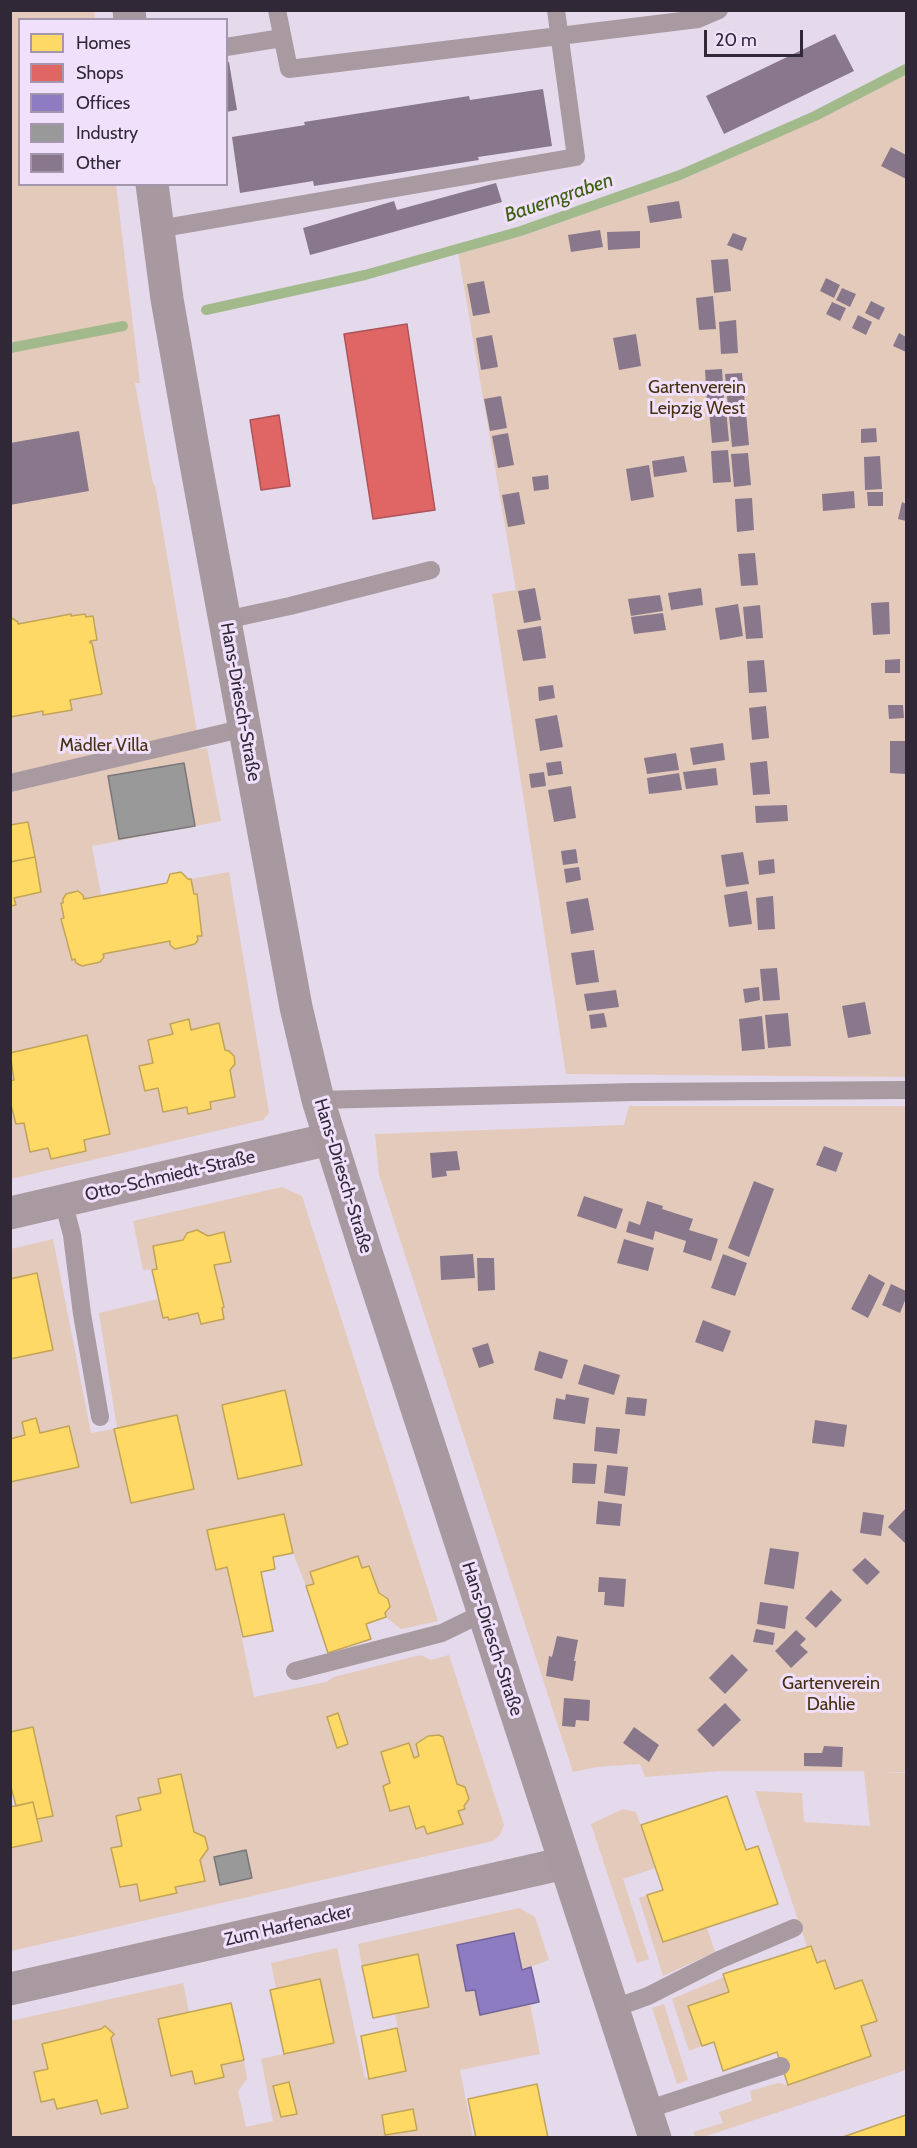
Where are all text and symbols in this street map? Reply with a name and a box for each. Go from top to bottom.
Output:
legend [18,18,228,186]
scale bar [707,18,806,56]
text: 20 m [715,29,757,51]
text: Homes [76,32,131,54]
text: Shops [76,62,124,84]
text: Offices [76,92,130,114]
text: Industry [76,122,138,144]
text: Other [76,152,121,174]
water label: Bauerngraben [502,168,616,228]
park label: Gartenverein Leipzig West [648,377,746,420]
street label: Hans-Driesch-Straße [215,621,265,783]
park label: Mädler Villa [60,735,148,757]
street label: Hans-Driesch-Straße [309,1096,377,1256]
street label: Otto-Schmiedt-Straße [83,1146,257,1206]
street label: Hans-Driesch-Straße [457,1559,527,1719]
park label: Gartenverein Dahlie [782,1673,880,1716]
street label: Zum Harfenacker [222,1901,354,1951]

